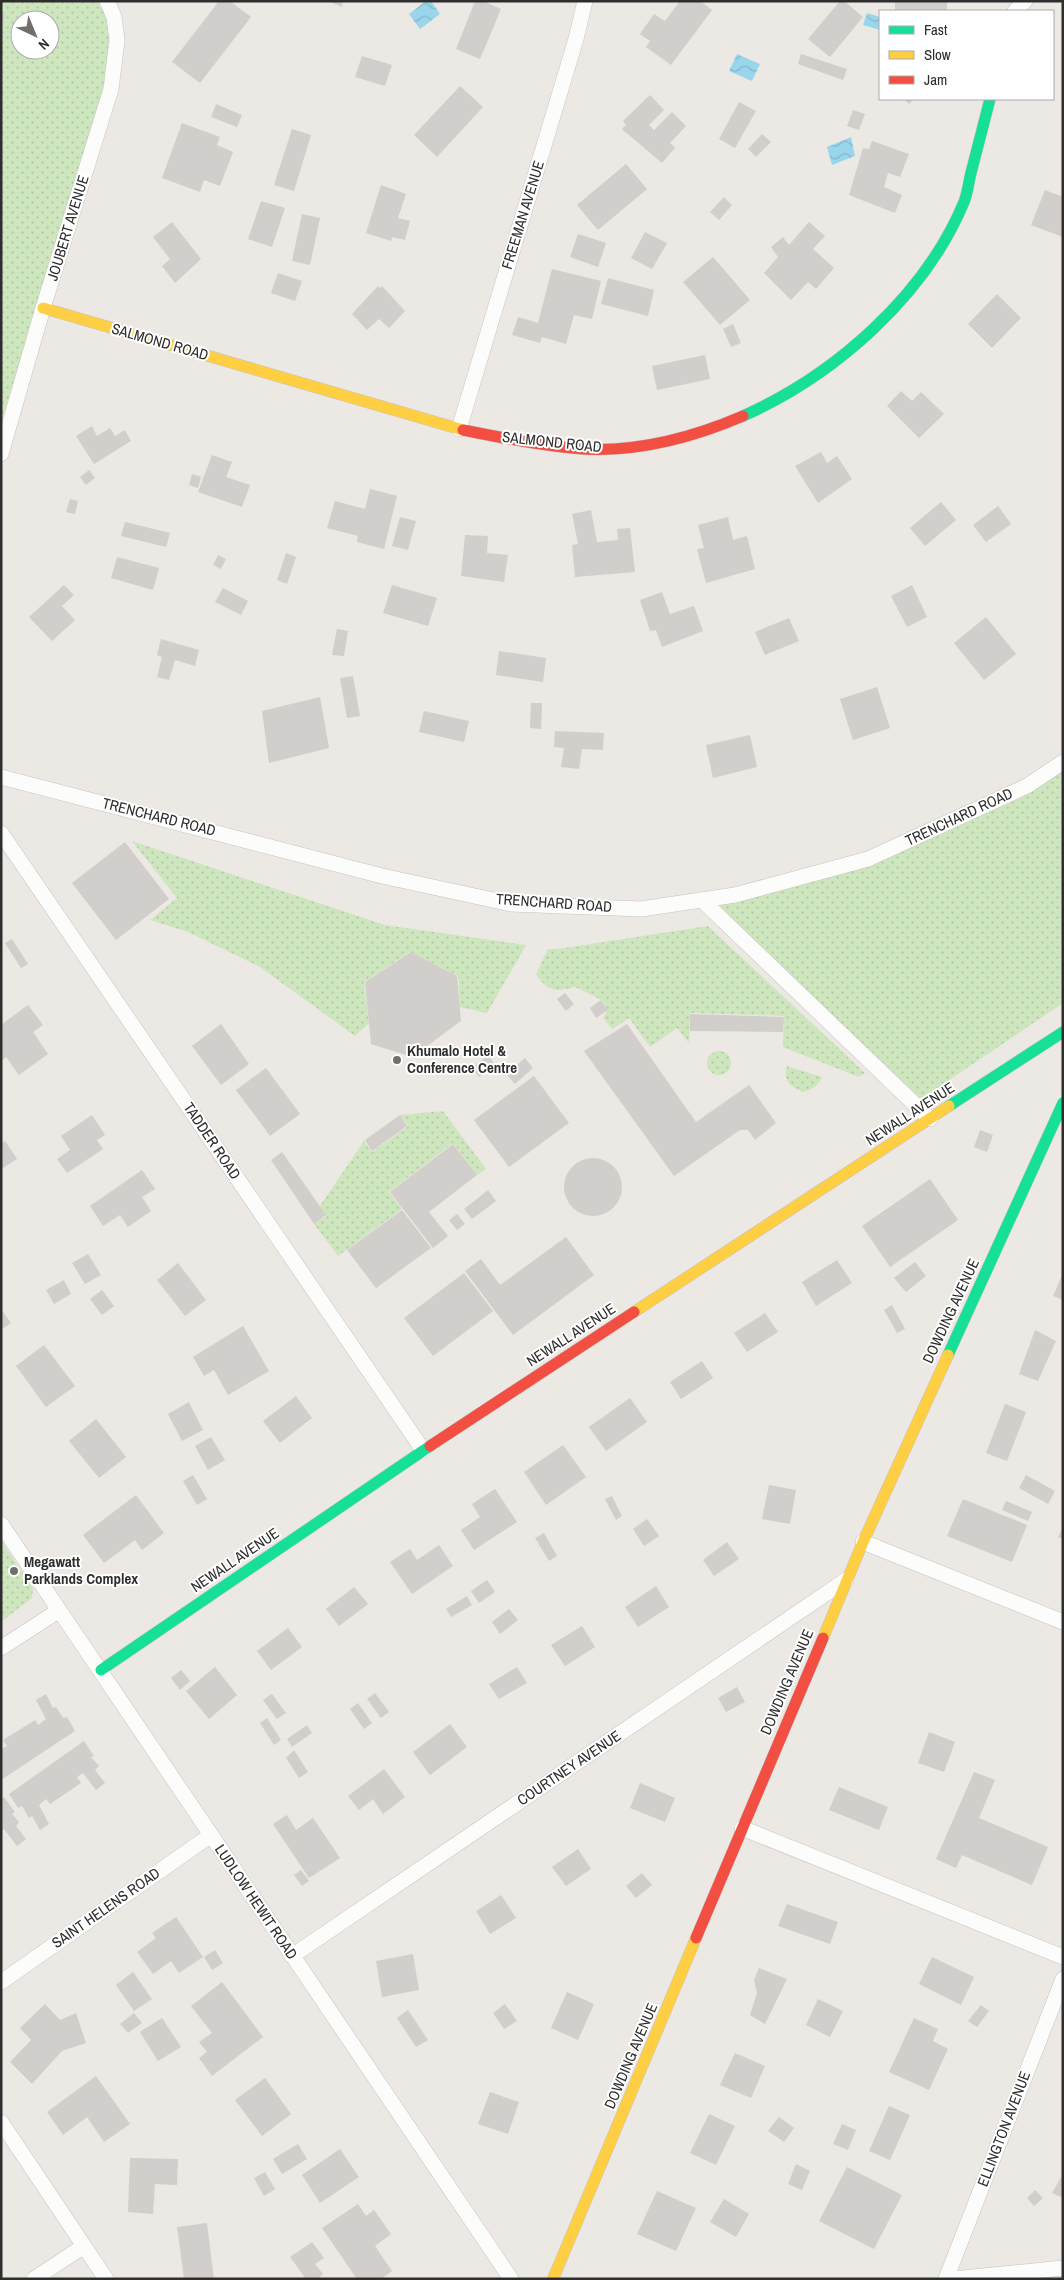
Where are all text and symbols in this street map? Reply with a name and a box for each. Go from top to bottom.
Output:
north arrow [10,10,60,60]
legend [879,10,1054,100]
text: Fast [924,19,948,40]
text: N [35,35,53,54]
text: Slow [924,44,951,65]
text: Jam [924,69,947,90]
street label: FREEMAN AVENUE [496,158,549,272]
street label: JOUBERT AVENUE [41,172,94,283]
street label: SALMOND ROAD [109,318,211,365]
street label: SALMOND ROAD [501,426,603,457]
street label: TRENCHARD ROAD [902,782,1016,851]
street label: TRENCHARD ROAD [100,792,218,841]
street label: TRENCHARD ROAD [495,888,613,917]
place label: Khumalo Hotel & Conference Centre [407,1040,517,1078]
marker: Khumalo Hotel & Conference Centre [391,1054,403,1066]
street label: NEWALL AVENUE [861,1077,958,1150]
street label: TADDER ROAD [179,1098,246,1183]
street label: DOWDING AVENUE [917,1255,984,1367]
street label: NEWALL AVENUE [522,1298,619,1371]
street label: NEWALL AVENUE [187,1522,283,1597]
place label: Megawatt Parklands Complex [24,1551,138,1589]
marker: Megawatt Parklands Complex [8,1565,20,1577]
street label: DOWDING AVENUE [755,1626,818,1738]
street label: COURTNEY AVENUE [513,1725,625,1810]
street label: LUDLOW HEWIT ROAD [210,1840,303,1963]
street label: SAINT HELENS ROAD [47,1862,164,1953]
street label: DOWDING AVENUE [599,2000,662,2112]
street label: ELLINGTON AVENUE [972,2068,1035,2190]

